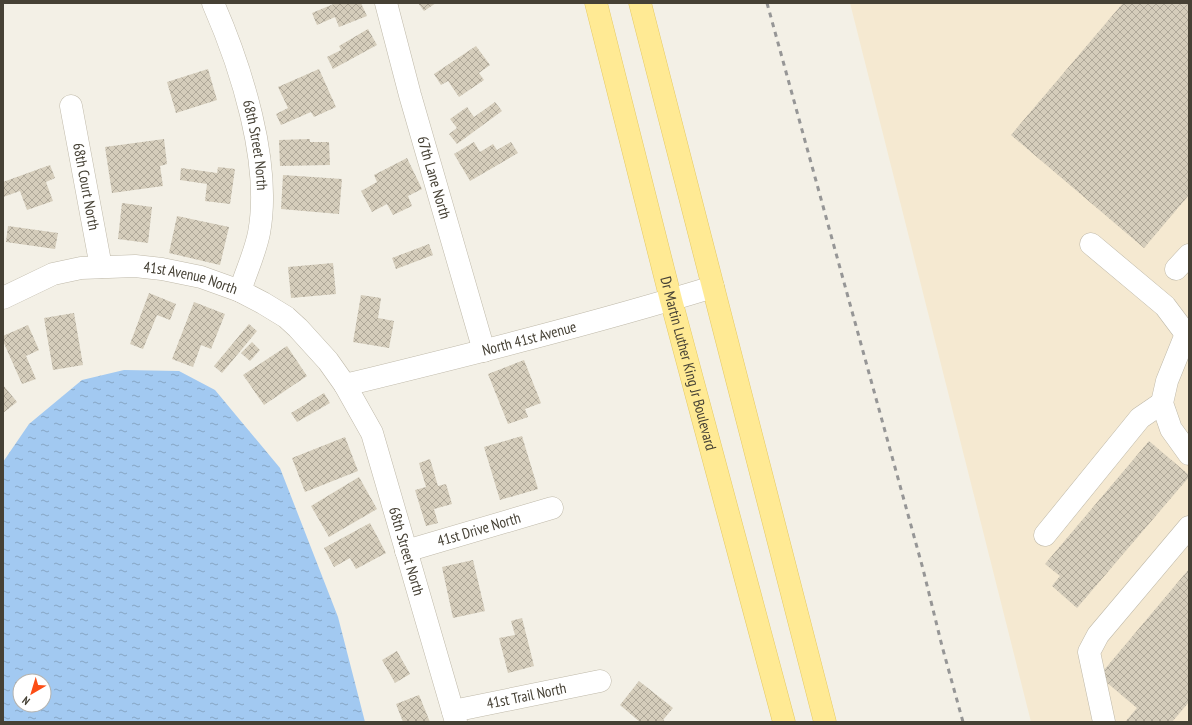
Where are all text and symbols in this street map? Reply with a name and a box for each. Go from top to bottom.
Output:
street label: 68th Street North [239,98,272,191]
street label: 67th Lane North [413,134,455,221]
street label: 68th Court North [69,141,104,232]
street label: 41st Avenue North [143,257,240,298]
street label: Dr Martin Luther King Jr Boulevard [656,274,721,452]
street label: North 41st Avenue [480,317,578,360]
street label: 68th Street North [385,505,429,598]
street label: 41st Drive North [435,508,523,550]
north arrow [12,673,52,713]
street label: 41st Trail North [485,678,568,713]
text: N [19,694,32,708]

